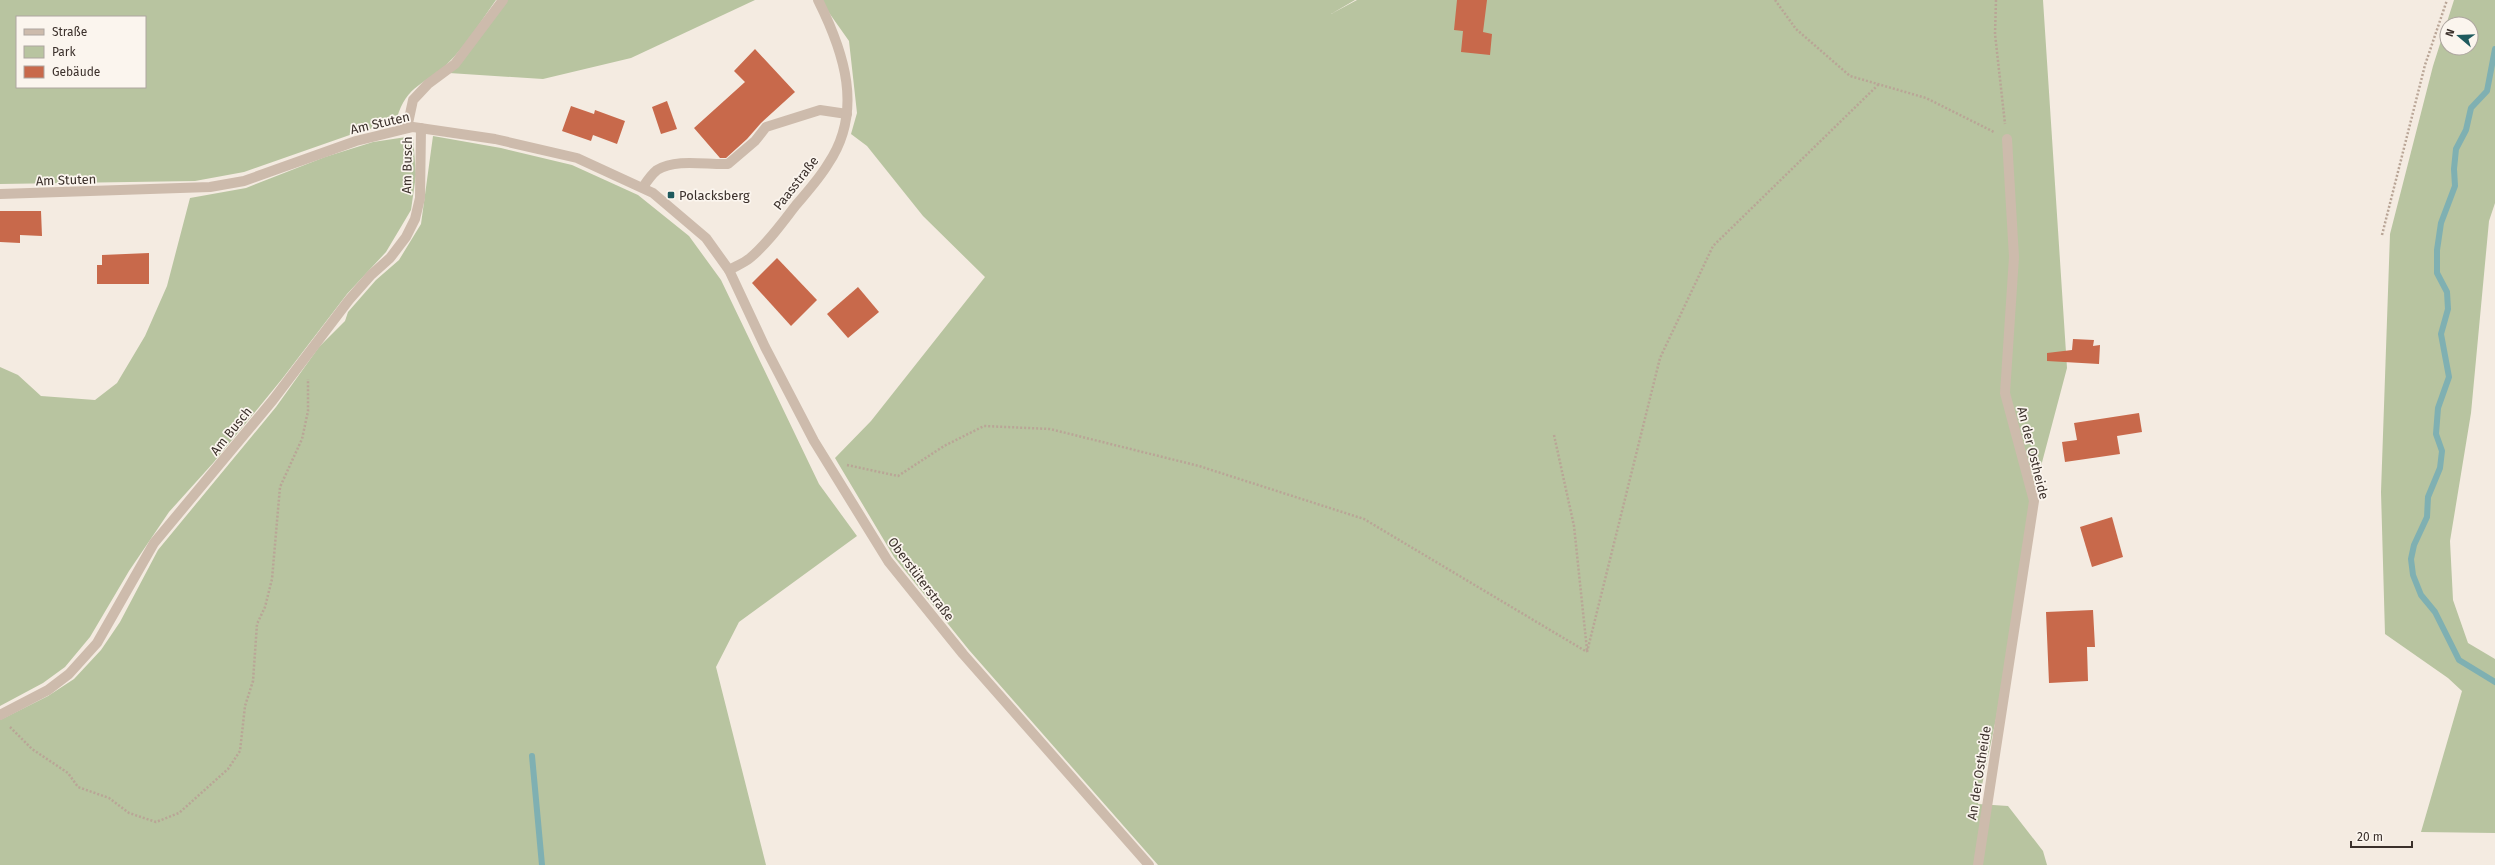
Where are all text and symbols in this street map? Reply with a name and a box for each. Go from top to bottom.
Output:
legend [16,16,146,88]
north arrow [2439,16,2479,56]
text: Straße [52,25,87,39]
text: N [2443,27,2457,38]
text: Park [52,45,76,59]
text: Gebäude [52,65,100,79]
street label: Am Stuten [349,109,411,137]
street label: Am Busch [399,136,415,194]
street label: Paasstraße [770,153,822,213]
street label: Am Stuten [35,171,97,189]
place label: Polacksberg [679,188,750,203]
marker: Polacksberg [666,190,676,200]
street label: Am Busch [207,404,255,458]
street label: An der Ostheide [2014,405,2052,501]
street label: Oberstüterstraße [885,534,957,624]
street label: An der Ostheide [1964,725,1994,821]
scale bar [2351,823,2412,849]
text: 20 m [2357,830,2383,844]

